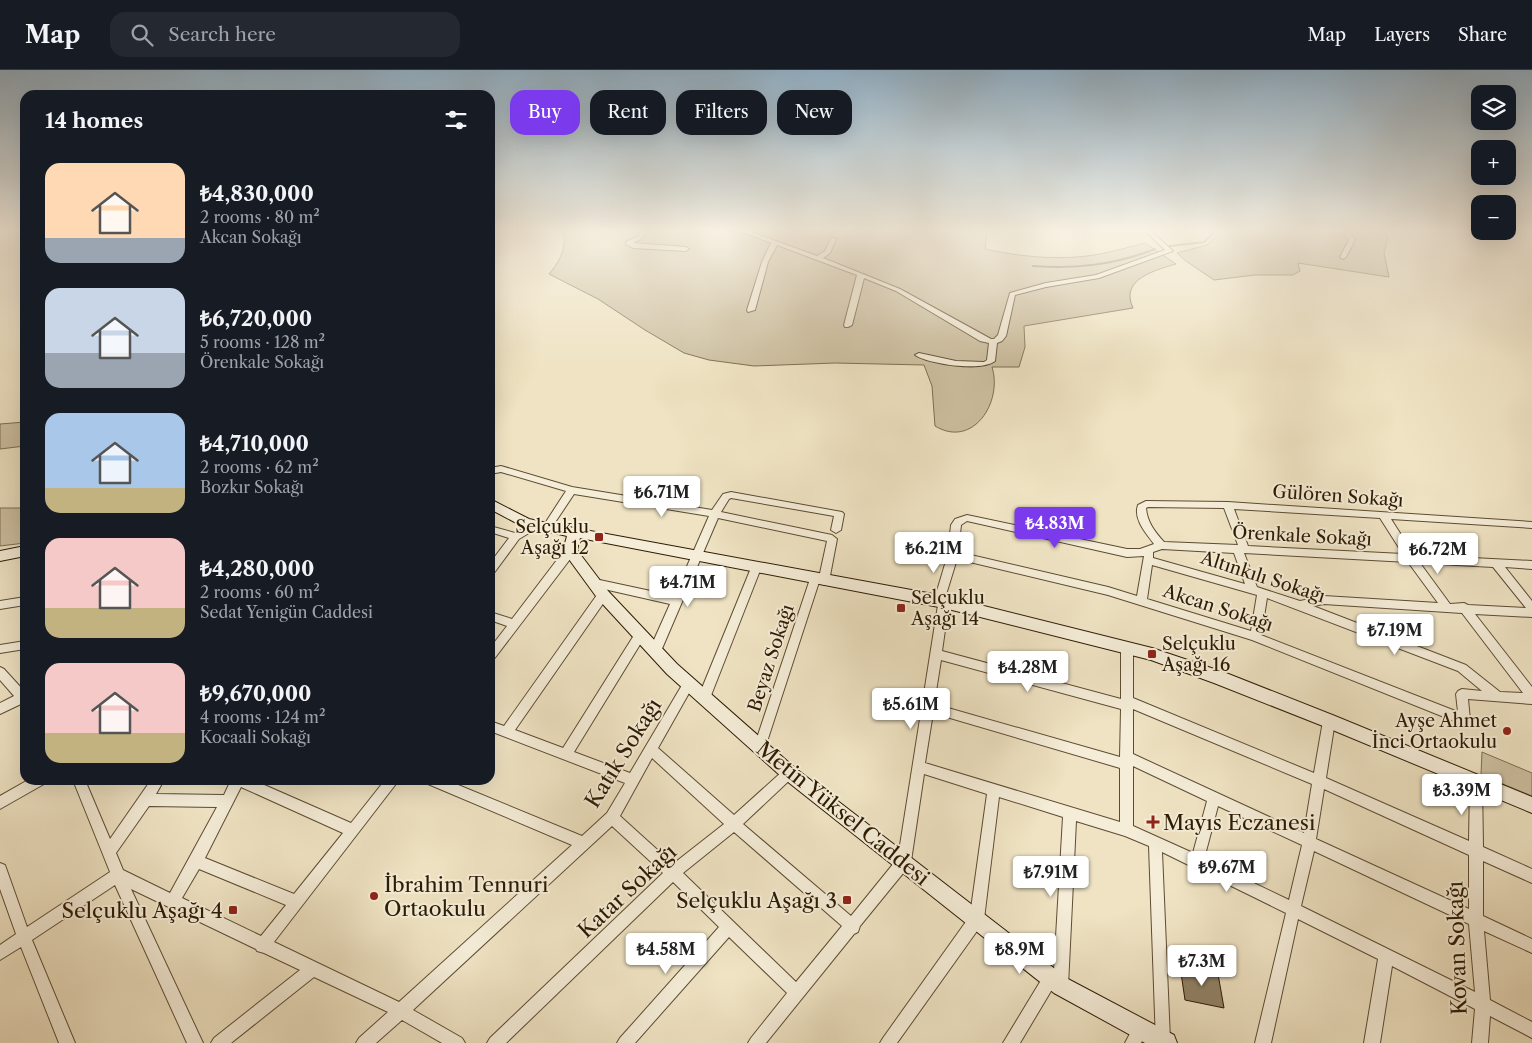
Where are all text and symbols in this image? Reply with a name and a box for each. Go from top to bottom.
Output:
search box [110,12,460,57]
text: Map [25,20,80,49]
icon: search [128,21,156,49]
text: Search here [168,23,276,46]
text: Map [1308,24,1346,46]
text: Layers [1374,24,1430,46]
text: Share [1458,24,1507,46]
map controls [1471,85,1516,240]
button: layers [1471,85,1516,130]
chip: Buy [510,90,580,135]
chip: Rent [590,90,666,135]
chip: Filters [676,90,767,135]
chip: New [777,90,852,135]
icon: filters [442,106,470,134]
text: 14 homes [45,108,143,133]
button: + [1471,140,1516,185]
text: ₺4,830,000 [200,181,314,206]
icon: home [85,183,145,243]
button: − [1471,195,1516,240]
text: 2 rooms · 80 m² [200,207,320,227]
text: Akcan Sokağı [200,227,302,247]
text: ₺6,720,000 [200,306,312,331]
icon: home [85,308,145,368]
text: 5 rooms · 128 m² [200,332,325,352]
text: Örenkale Sokağı [200,352,324,372]
text: ₺4,710,000 [200,431,309,456]
icon: home [85,433,145,493]
text: 2 rooms · 62 m² [200,457,319,477]
pin: ₺6.71M [621,476,703,518]
text: Bozkır Sokağı [200,477,304,497]
street label: Gülören Sokağı [1272,480,1405,512]
text: ₺6.71M [634,482,690,502]
pin: ₺4.83M [1014,506,1096,549]
text: ₺4.83M [1026,513,1084,533]
place label: Selçuklu Aşağı 12 [515,516,589,559]
street label: Örenkale Sokağı [1232,520,1373,551]
marker: Selçuklu Aşağı 12 [593,531,605,543]
pin: ₺6.21M [893,532,975,574]
pin: ₺6.72M [1397,532,1479,575]
text: ₺6.21M [906,538,962,558]
text: ₺6.72M [1409,539,1467,559]
street label: Altınkılı Sokağı [1197,546,1328,608]
text: ₺4,280,000 [200,556,314,581]
icon: home [85,558,145,618]
pin: ₺4.71M [647,566,729,608]
text: ₺4.71M [660,572,716,592]
street label: Akcan Sokağı [1159,580,1276,636]
text: 2 rooms · 60 m² [200,582,320,602]
place label: Selçuklu Aşağı 14 [910,587,985,630]
street label: Beyaz Sokağı [743,601,799,714]
text: Sedat Yenigün Caddesi [200,602,373,622]
marker: Selçuklu Aşağı 14 [895,602,907,614]
pin: ₺7.19M [1354,614,1436,656]
text: ₺7.19M [1368,620,1422,640]
place label: Selçuklu Aşağı 16 [1161,633,1236,676]
marker: Selçuklu Aşağı 16 [1146,648,1158,660]
pin: ₺4.28M [987,650,1069,693]
text: ₺4.28M [998,657,1058,677]
text: ₺9,670,000 [200,681,311,706]
icon: home [85,683,145,743]
pin: ₺5.61M [870,688,952,730]
street label: Katık Sokağı [580,694,666,812]
text: ₺5.61M [883,694,939,714]
text: 4 rooms · 124 m² [200,707,325,727]
place label: Ayşe Ahmet İnci Ortaokulu [1372,710,1498,753]
marker: Ayşe Ahmet İnci Ortaokulu [1501,725,1513,737]
text: Kocaali Sokağı [200,727,311,747]
street label: Metin Yüksel Caddesi [752,736,934,890]
pin: ₺3.39M [1421,774,1503,816]
text: ₺3.39M [1433,780,1491,800]
place label: Mayıs Eczanesi [1163,810,1315,835]
marker: Mayıs Eczanesi [1147,816,1159,828]
street label: Katar Sokağı [573,839,681,943]
pin: ₺9.67M [1186,850,1268,893]
pin: ₺7.91M [1010,856,1092,898]
text: ₺9.67M [1198,857,1256,877]
text: ₺7.91M [1024,862,1078,882]
place label: İbrahim Tennuri Ortaokulu [384,872,548,921]
street label: Kovan Sokağı [1442,881,1472,1015]
place label: Selçuklu Aşağı 3 [676,888,837,913]
marker: İbrahim Tennuri Ortaokulu [368,890,380,902]
marker: Selçuklu Aşağı 3 [841,894,853,906]
place label: Selçuklu Aşağı 4 [61,898,223,923]
marker: Selçuklu Aşağı 4 [227,904,239,916]
pin: ₺4.58M [625,932,707,975]
pin: ₺8.9M [985,932,1055,975]
text: ₺4.58M [637,939,695,959]
text: ₺8.9M [995,939,1045,959]
pin: ₺7.3M [1167,944,1237,987]
text: ₺7.3M [1178,951,1226,971]

